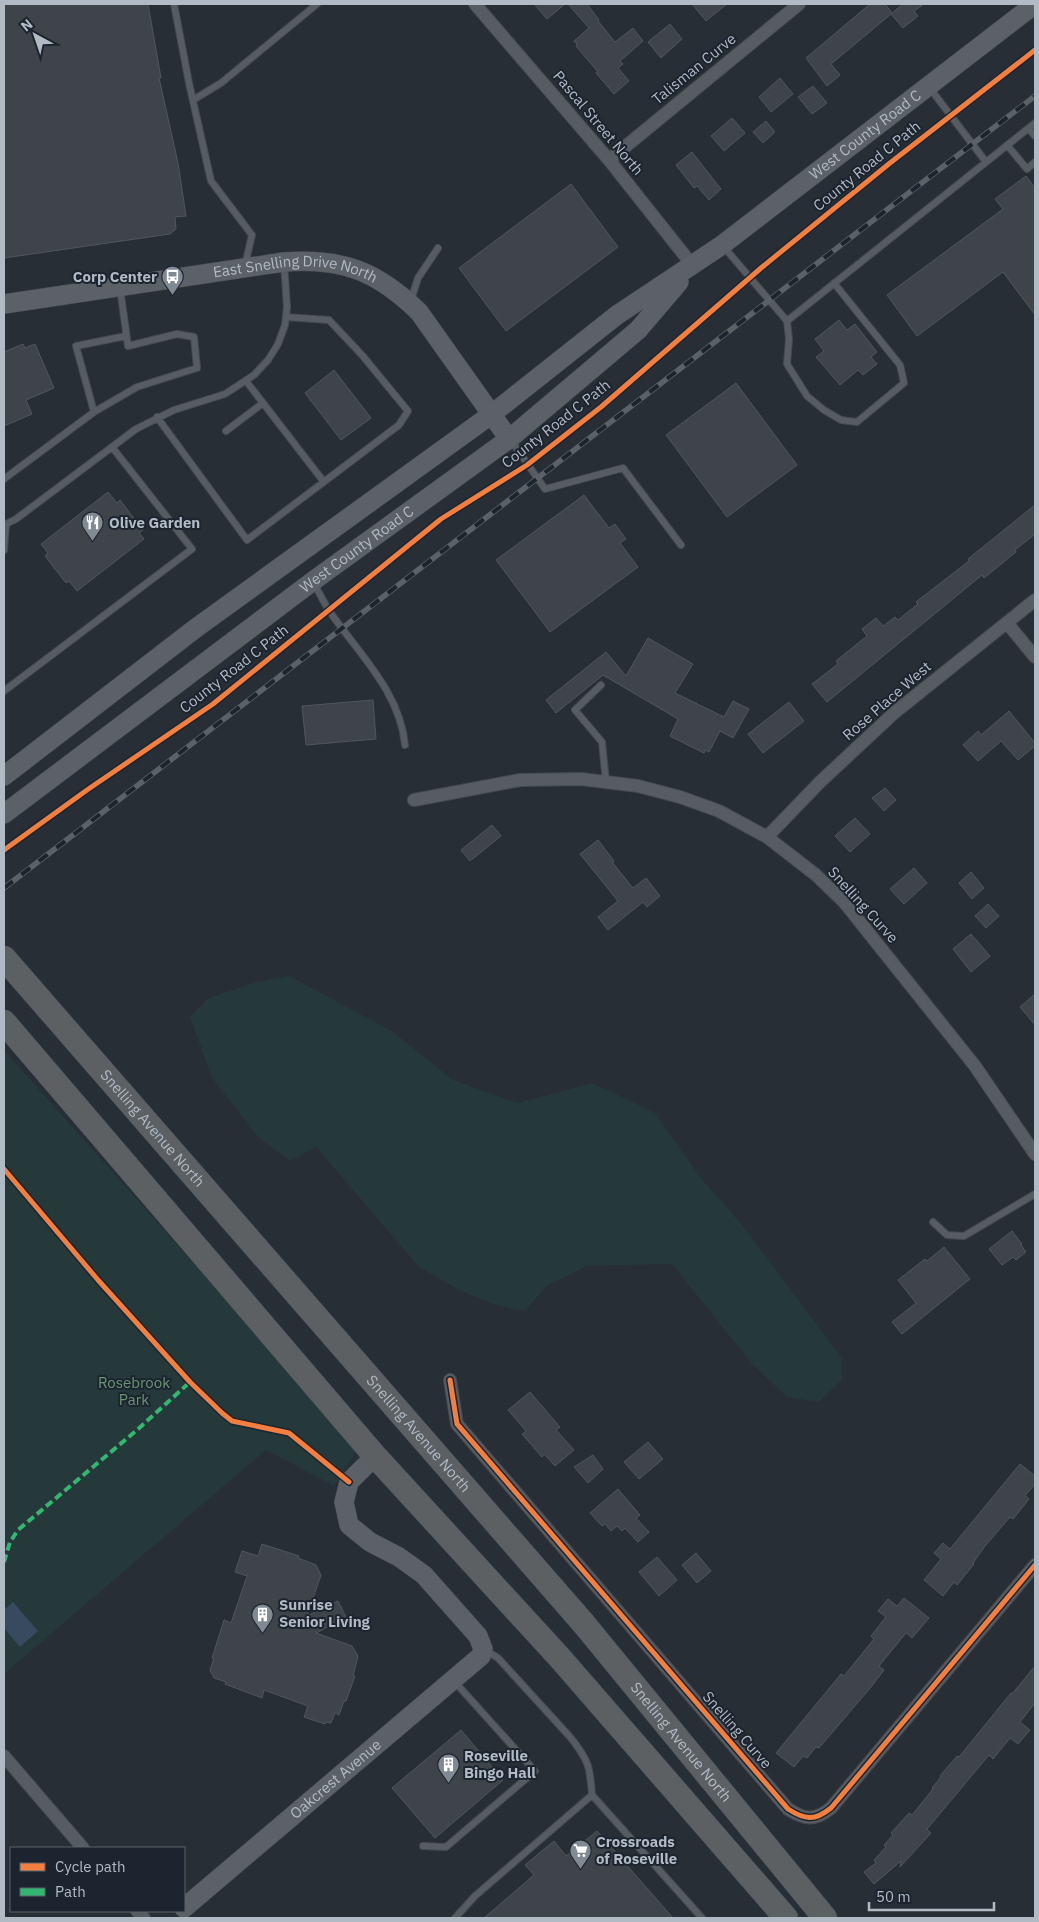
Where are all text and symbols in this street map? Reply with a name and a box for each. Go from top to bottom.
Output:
north arrow [10,10,60,60]
text: N [17,15,36,35]
street label: Talisman Curve [648,29,740,108]
street label: Pascal Street North [549,67,648,179]
street label: West County Road C [805,85,924,183]
street label: County Road C Path [809,116,924,215]
street label: East Snelling Drive North [212,251,381,287]
bus stop icon: Corp Center [161,265,185,296]
place label: Corp Center [73,267,157,286]
street label: County Road C Path [498,375,614,472]
street label: West County Road C [296,501,417,597]
restaurant icon: Olive Garden [81,511,105,542]
place label: Olive Garden [109,513,200,532]
street label: County Road C Path [176,620,292,717]
street label: Rose Place West [839,657,935,744]
street label: Snelling Curve [824,863,903,947]
street label: Snelling Avenue North [97,1066,209,1191]
street label: Snelling Avenue North [363,1371,475,1496]
park label: Rosebrook Park [98,1373,170,1409]
place label: Sunrise Senior Living [279,1595,371,1631]
building icon: Sunrise Senior Living [251,1602,275,1633]
street label: Snelling Avenue North [627,1678,736,1806]
street label: Snelling Curve [699,1687,776,1772]
street label: Oakcrest Avenue [286,1735,385,1823]
place label: Roseville Bingo Hall [464,1746,536,1782]
building icon: Roseville Bingo Hall [436,1753,460,1784]
place label: Crossroads of Roseville [596,1832,677,1868]
supermarket icon: Crossroads of Roseville [568,1839,592,1870]
legend [10,1847,185,1912]
text: Cycle path [55,1857,126,1876]
scale bar [869,1880,994,1912]
text: Path [55,1882,86,1901]
text: 50 m [876,1887,911,1906]

